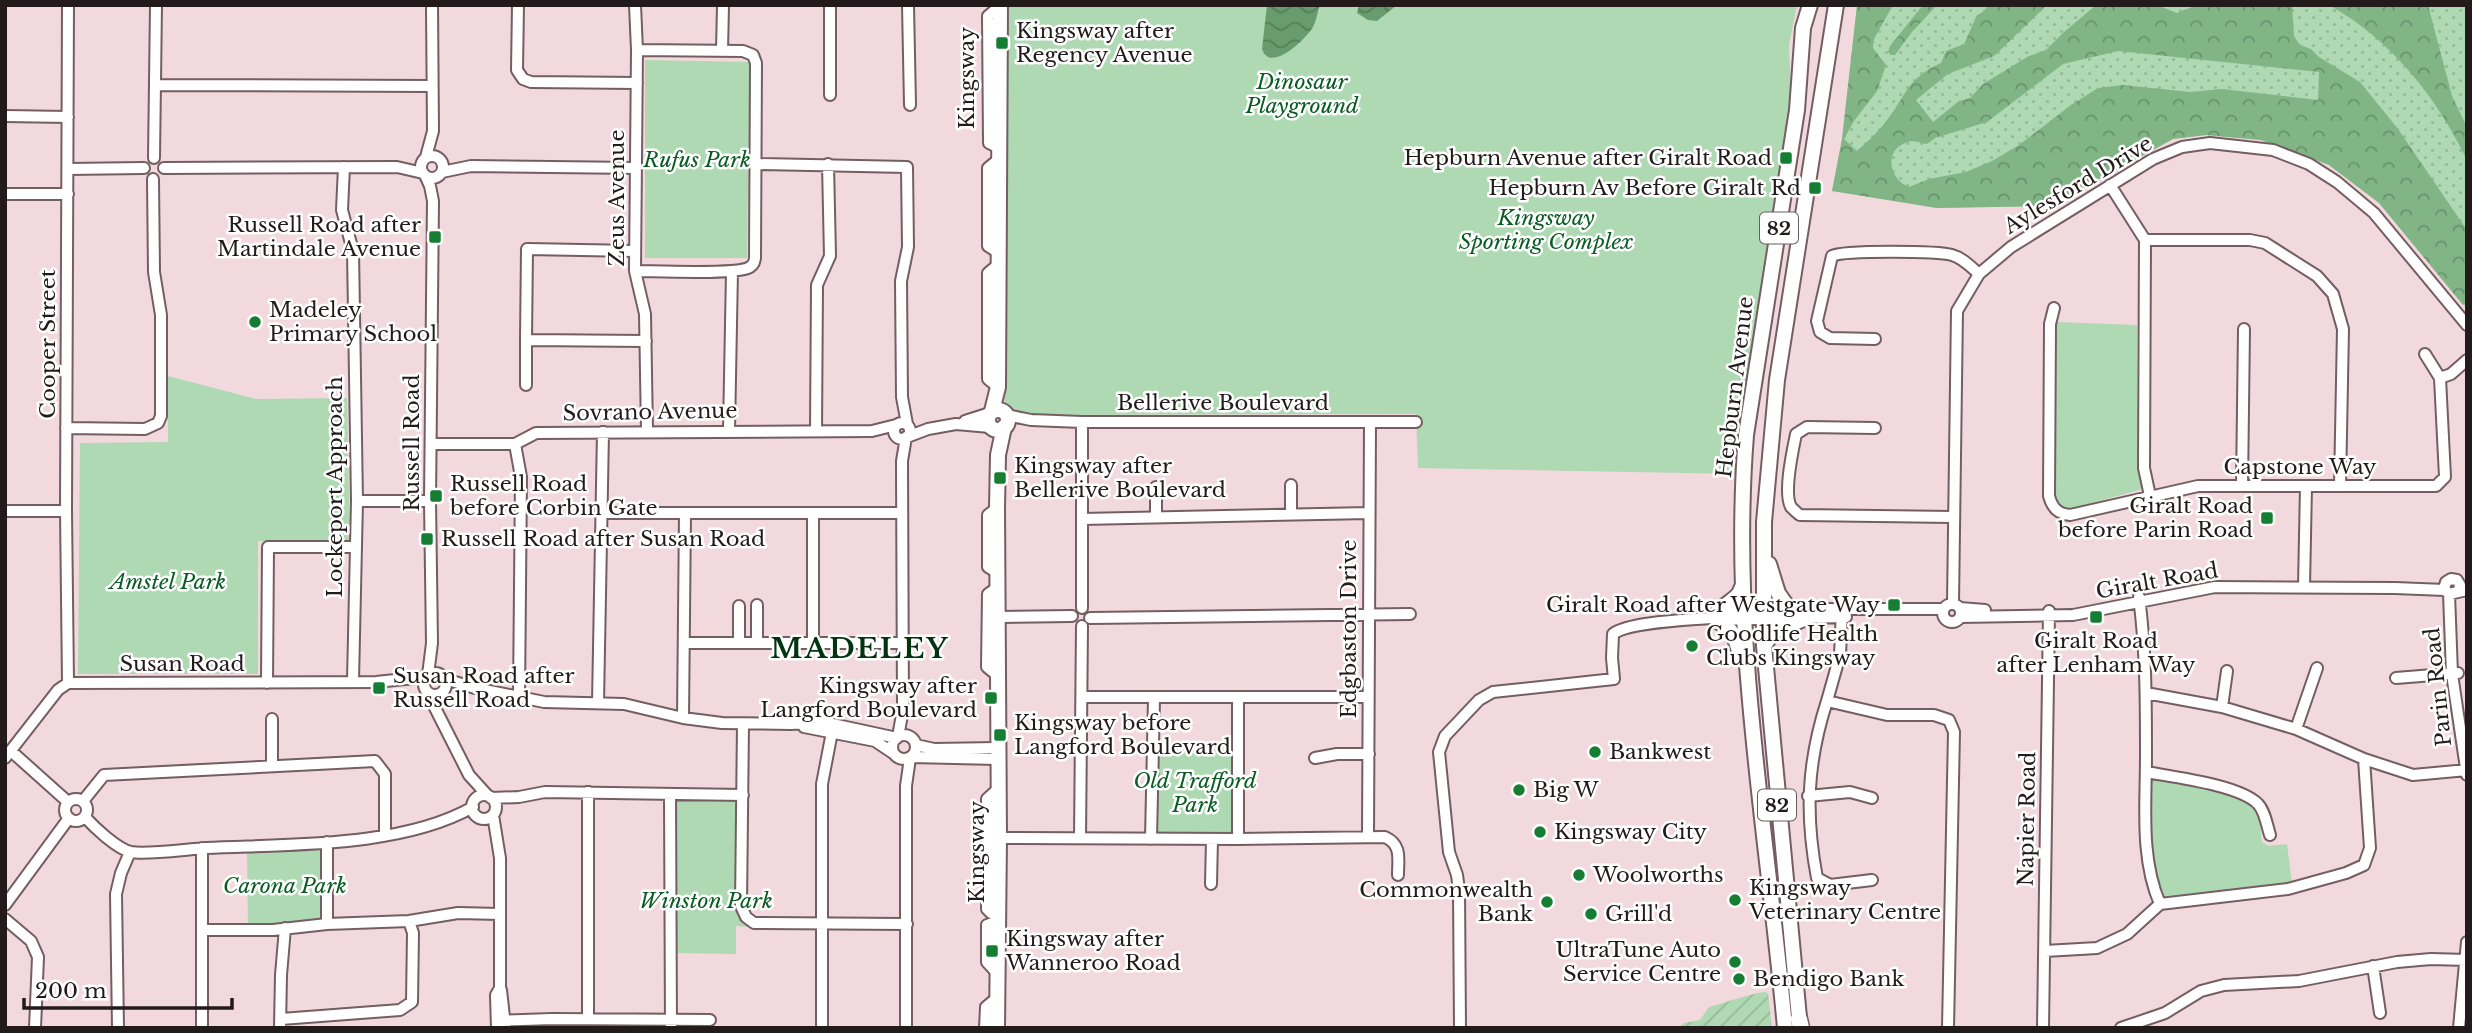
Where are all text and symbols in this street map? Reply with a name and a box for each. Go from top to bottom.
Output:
place label: Kingsway after Regency Avenue [1016,18,1193,68]
street label: Kingsway [954,26,980,129]
marker: Kingsway after Regency Avenue [994,35,1010,51]
park label: Dinosaur Playground [1244,69,1359,119]
street label: Zeus Avenue [604,130,630,266]
street label: Aylesford Drive [1998,130,2157,240]
place label: Hepburn Avenue after Giralt Road [1404,145,1772,171]
park label: Rufus Park [642,147,751,173]
marker: Hepburn Avenue after Giralt Road [1778,150,1794,166]
place label: Hepburn Av Before Giralt Rd [1489,175,1801,201]
marker: Hepburn Av Before Giralt Rd [1807,180,1823,196]
park label: Kingsway Sporting Complex [1459,205,1633,255]
place label: Russell Road after Martindale Avenue [217,212,421,262]
road number: 82 [1760,212,1798,244]
marker: Russell Road after Martindale Avenue [427,229,443,245]
street label: Cooper Street [35,269,61,419]
street label: Hepburn Avenue [1711,295,1759,479]
place label: Madeley Primary School [269,297,437,347]
marker: Madeley Primary School [247,314,263,330]
street label: Russell Road [399,374,425,512]
street label: Lockeport Approach [322,376,348,598]
street label: Bellerive Boulevard [1117,390,1329,416]
street label: Sovrano Avenue [562,397,738,427]
place label: Kingsway after Bellerive Boulevard [1014,453,1226,503]
street label: Capstone Way [2223,454,2377,480]
marker: Kingsway after Bellerive Boulevard [992,470,1008,486]
place label: Russell Road before Corbin Gate [449,471,658,521]
marker: Russell Road before Corbin Gate [428,488,444,504]
place label: Giralt Road before Parin Road [2057,493,2253,543]
marker: Giralt Road before Parin Road [2259,510,2275,526]
place label: Russell Road after Susan Road [441,526,765,552]
marker: Russell Road after Susan Road [419,531,435,547]
street label: Edgbaston Drive [1336,539,1362,719]
street label: Giralt Road [2094,557,2220,605]
park label: Amstel Park [107,569,226,595]
place label: Giralt Road after Westgate Way [1546,592,1881,618]
marker: Giralt Road after Westgate Way [1886,597,1902,613]
marker: Giralt Road after Lenham Way [2088,609,2104,625]
place label: Goodlife Health Clubs Kingsway [1706,621,1878,671]
street label: Parin Road [2419,626,2457,748]
place label: Giralt Road after Lenham Way [1997,628,2196,678]
district label: MADELEY [770,631,950,666]
marker: Goodlife Health Clubs Kingsway [1684,638,1700,654]
street label: Susan Road [119,651,245,677]
place label: Susan Road after Russell Road [393,663,574,713]
place label: Kingsway after Langford Boulevard [760,673,977,723]
marker: Susan Road after Russell Road [371,680,387,696]
marker: Kingsway after Langford Boulevard [983,690,999,706]
place label: Kingsway before Langford Boulevard [1014,710,1231,760]
marker: Kingsway before Langford Boulevard [992,727,1008,743]
place label: Bankwest [1609,739,1711,765]
marker: Bankwest [1587,744,1603,760]
street label: Napier Road [2013,751,2041,887]
park label: Old Trafford Park [1134,768,1257,818]
place label: Big W [1533,777,1599,803]
marker: Big W [1511,782,1527,798]
road number: 82 [1758,790,1796,820]
street label: Kingsway [964,800,990,903]
place label: Kingsway City [1554,819,1708,845]
marker: Kingsway City [1532,824,1548,840]
place label: Woolworths [1592,862,1723,888]
marker: Woolworths [1571,867,1587,883]
park label: Carona Park [223,873,347,899]
place label: Kingsway Veterinary Centre [1748,875,1941,925]
place label: Commonwealth Bank [1359,877,1533,927]
park label: Winston Park [639,888,773,914]
marker: Kingsway Veterinary Centre [1727,892,1743,908]
marker: Commonwealth Bank [1539,894,1555,910]
place label: Grill'd [1605,901,1672,927]
marker: Grill'd [1583,906,1599,922]
place label: Kingsway after Wanneroo Road [1005,926,1181,976]
place label: UltraTune Auto Service Centre [1555,937,1721,987]
marker: Kingsway after Wanneroo Road [984,943,1000,959]
marker: UltraTune Auto Service Centre [1727,954,1743,970]
place label: Bendigo Bank [1753,966,1904,992]
scale bar [24,967,233,1011]
marker: Bendigo Bank [1731,971,1747,987]
text: 200 m [35,978,107,1004]

